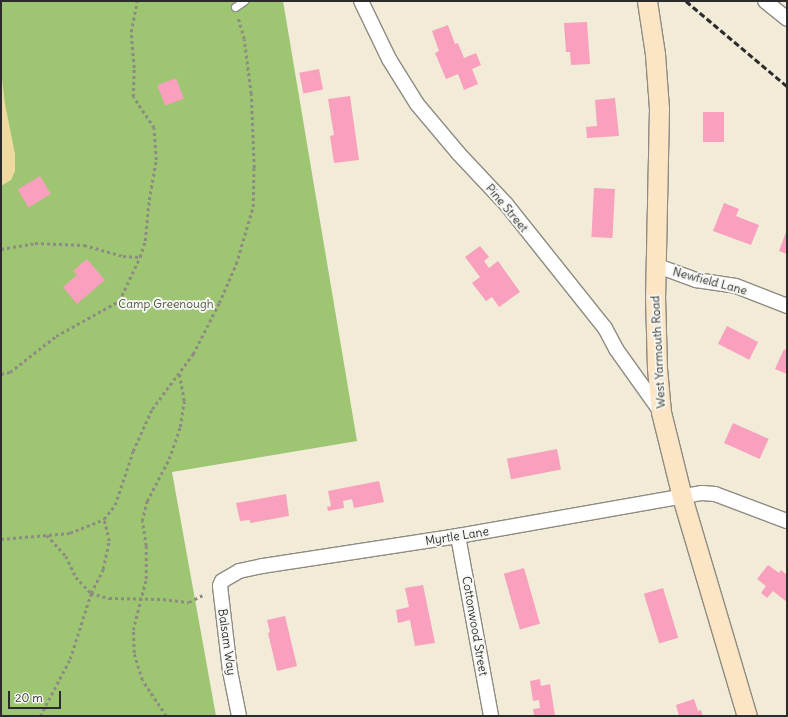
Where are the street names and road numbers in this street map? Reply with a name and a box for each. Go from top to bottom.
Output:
street label: Pine Street [483,181,531,235]
street label: Newfield Lane [671,264,749,298]
street label: West Yarmouth Road [648,295,668,409]
street label: Myrtle Lane [424,524,490,548]
street label: Cottonwood Street [459,575,491,677]
street label: Balsam Way [215,608,239,676]

